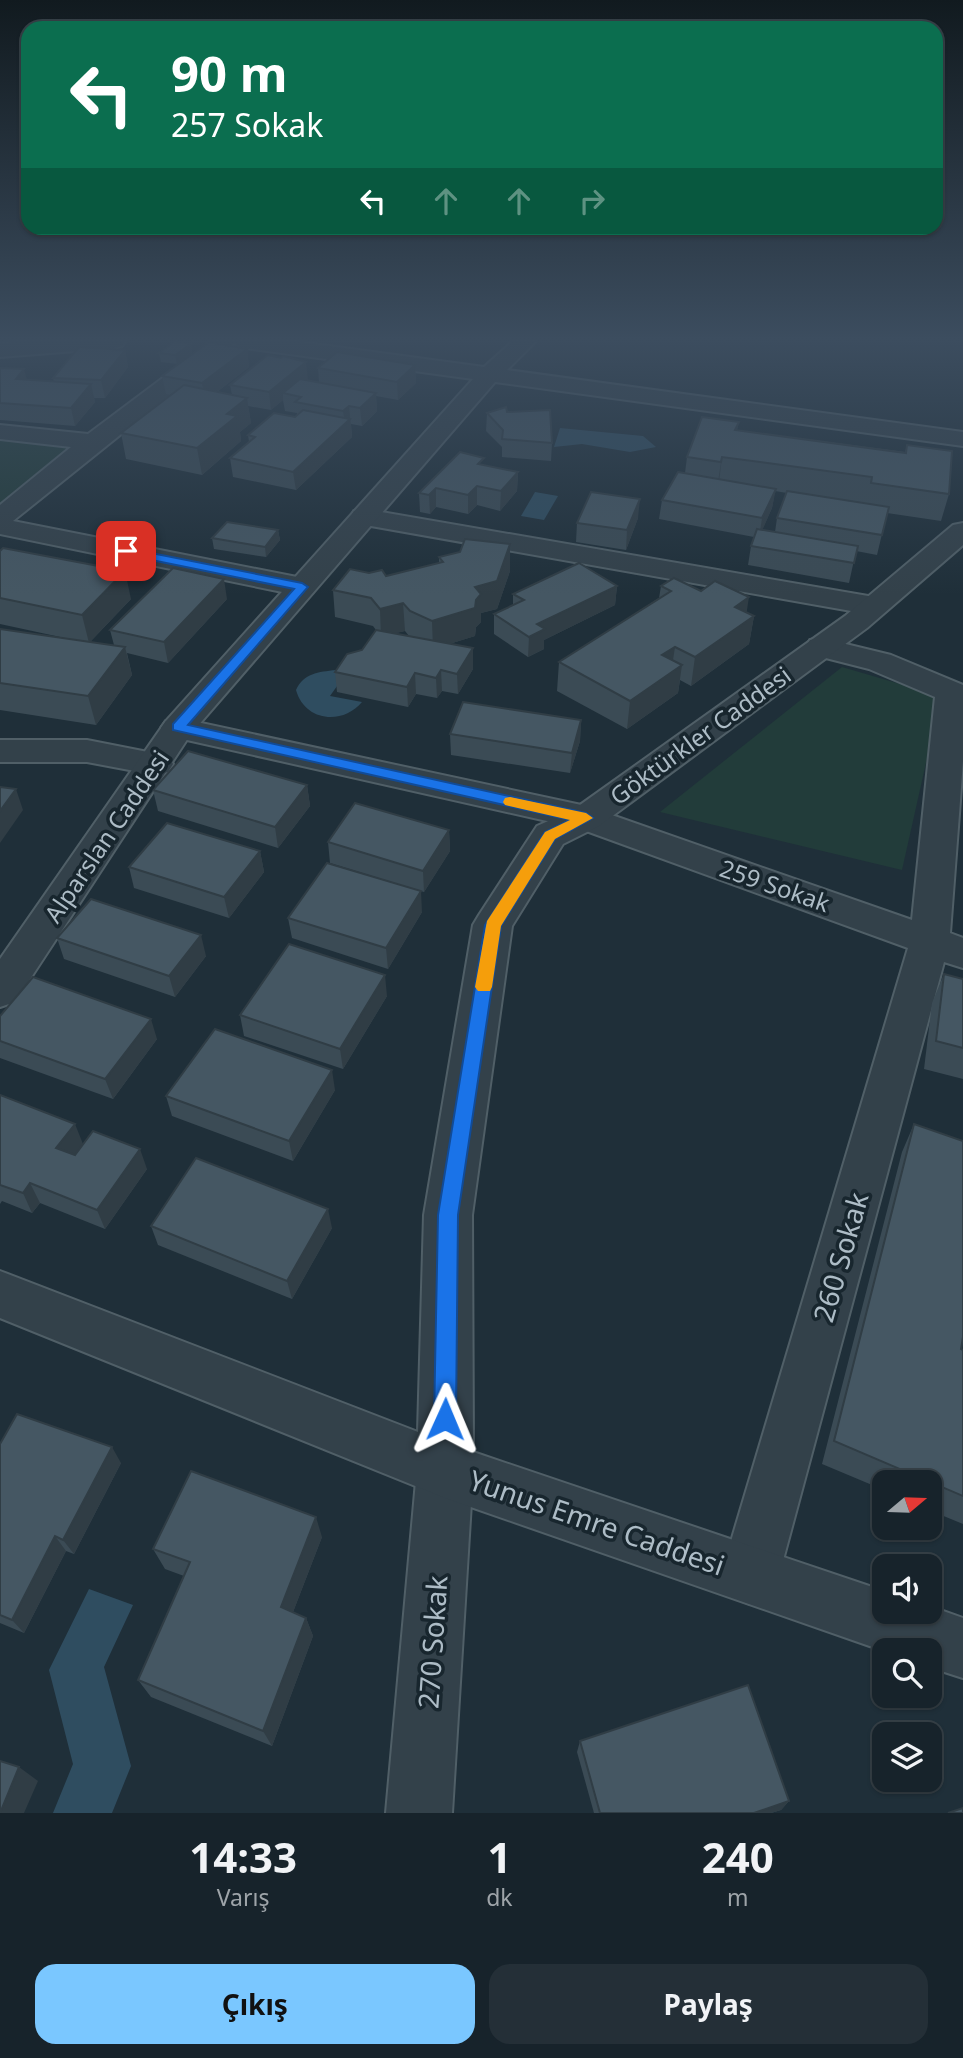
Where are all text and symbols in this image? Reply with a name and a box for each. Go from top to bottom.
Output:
text: 90 m [171,40,288,106]
icon: left [56,49,147,140]
text: 257 Sokak [171,103,323,146]
icon: left [354,182,392,220]
icon: ahead [427,182,465,220]
icon: ahead [500,182,538,220]
icon: right [573,182,611,220]
pin [96,521,156,581]
icon: arrive [107,532,145,570]
street label: Göktürkler Caddesi [603,658,797,812]
street label: Alparslan Caddesi [36,743,176,929]
street label: 259 Sokak [716,851,835,919]
street label: 260 Sokak [803,1188,877,1326]
position arrow [408,1382,482,1456]
street label: Yunus Emre Caddesi [464,1460,730,1584]
north arrow [872,1470,942,1540]
map controls [872,1470,942,1792]
button: sound [872,1554,942,1624]
street label: 270 Sokak [408,1574,456,1710]
button: search [872,1638,942,1708]
button: layers [872,1722,942,1792]
text: 14:33 [189,1828,297,1885]
text: 1 [487,1828,511,1885]
text: 240 [702,1828,774,1885]
text: Varış [217,1881,269,1913]
text: dk [486,1881,513,1913]
text: m [727,1881,749,1913]
button: Çıkış [35,1964,475,2044]
button: Paylaş [489,1964,928,2044]

